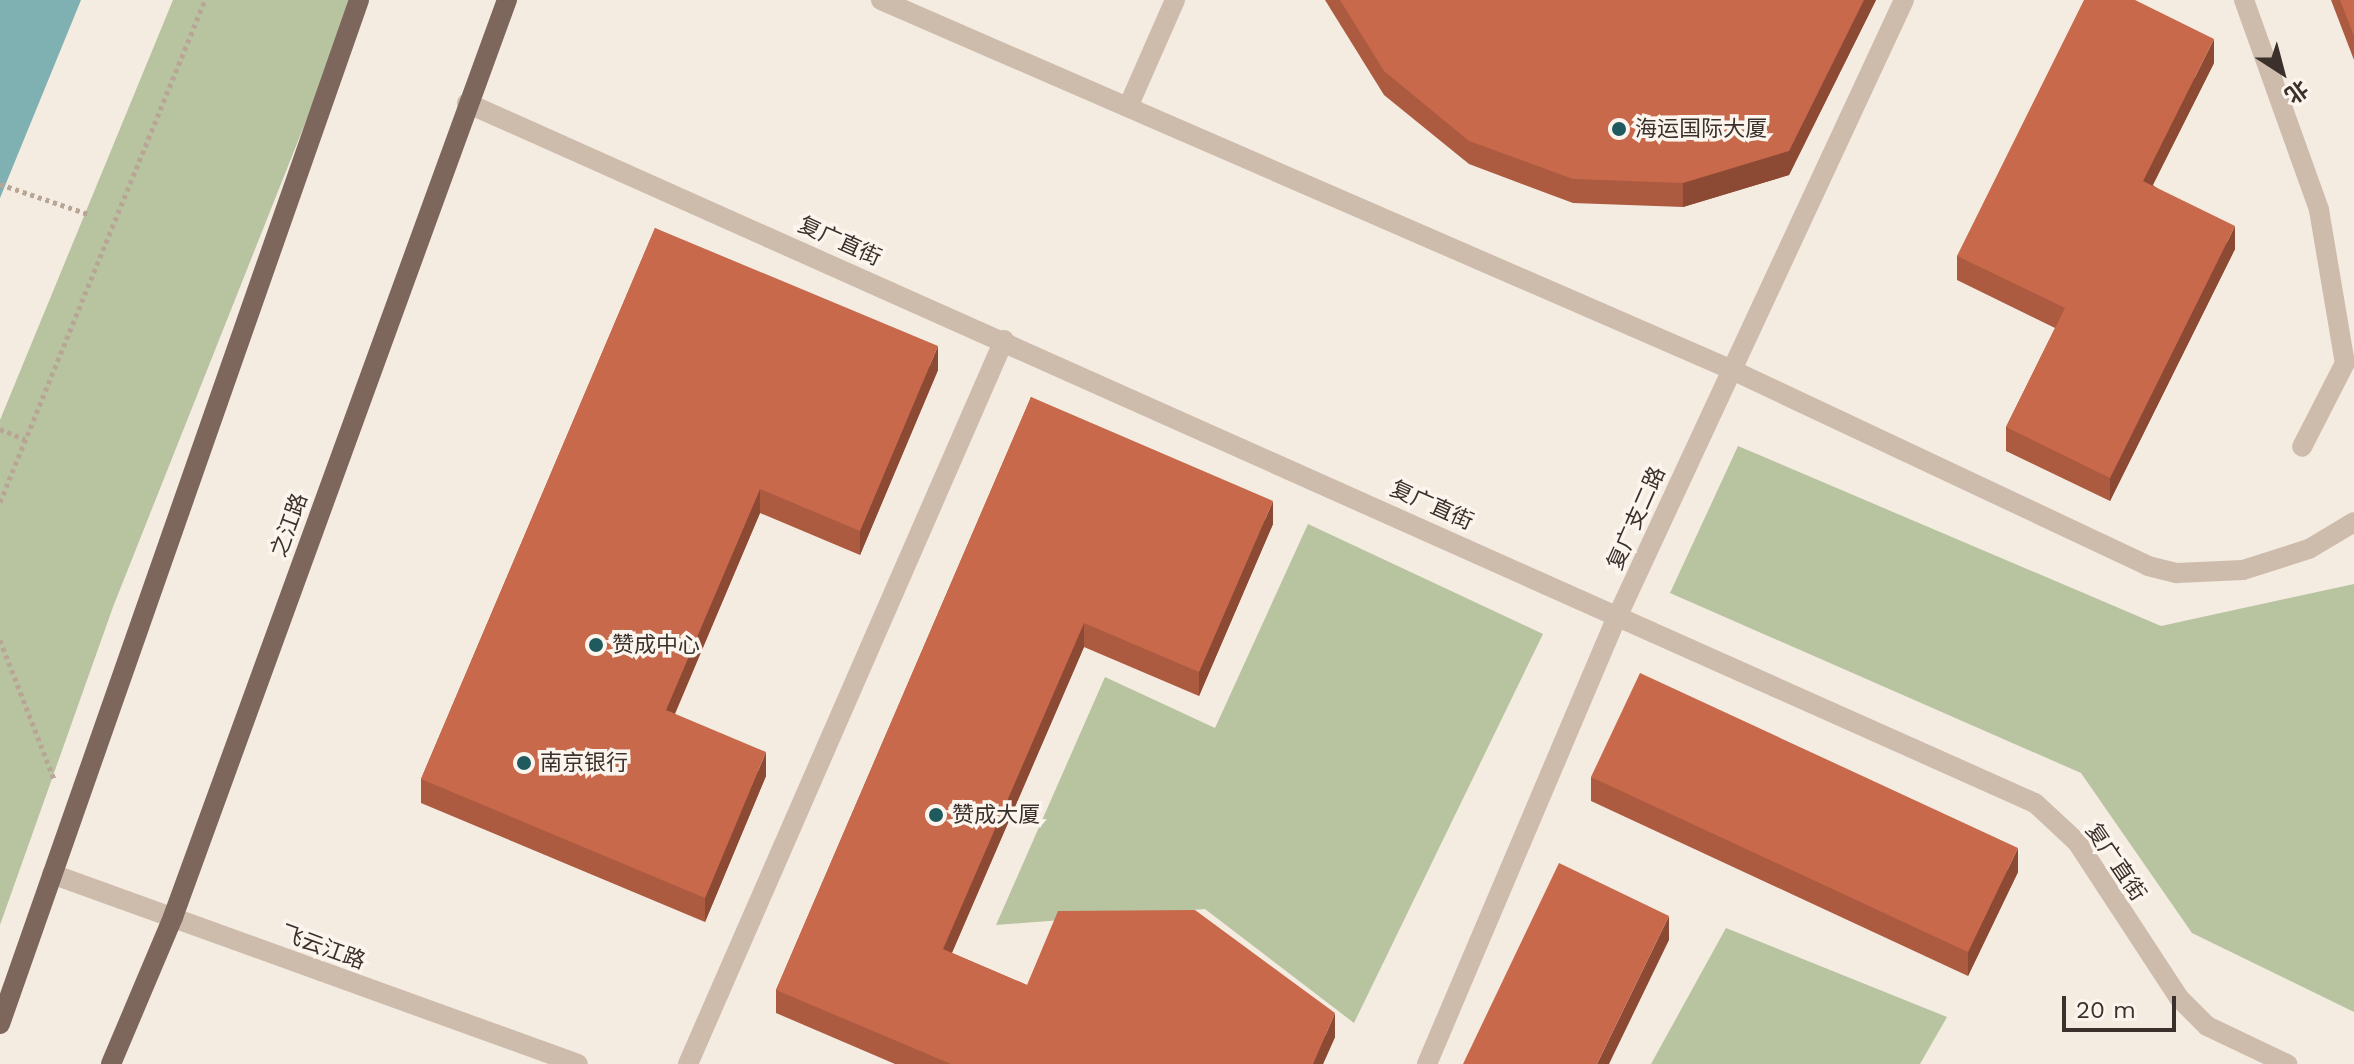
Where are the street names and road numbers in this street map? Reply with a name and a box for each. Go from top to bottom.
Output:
street label: 复广直街 [794,211,886,271]
street label: 复广支二路 [1602,462,1670,574]
street label: 复广直街 [1386,475,1478,535]
street label: 之江路 [265,489,313,561]
street label: 复广直街 [2080,818,2152,906]
street label: 飞云江路 [277,920,369,974]

